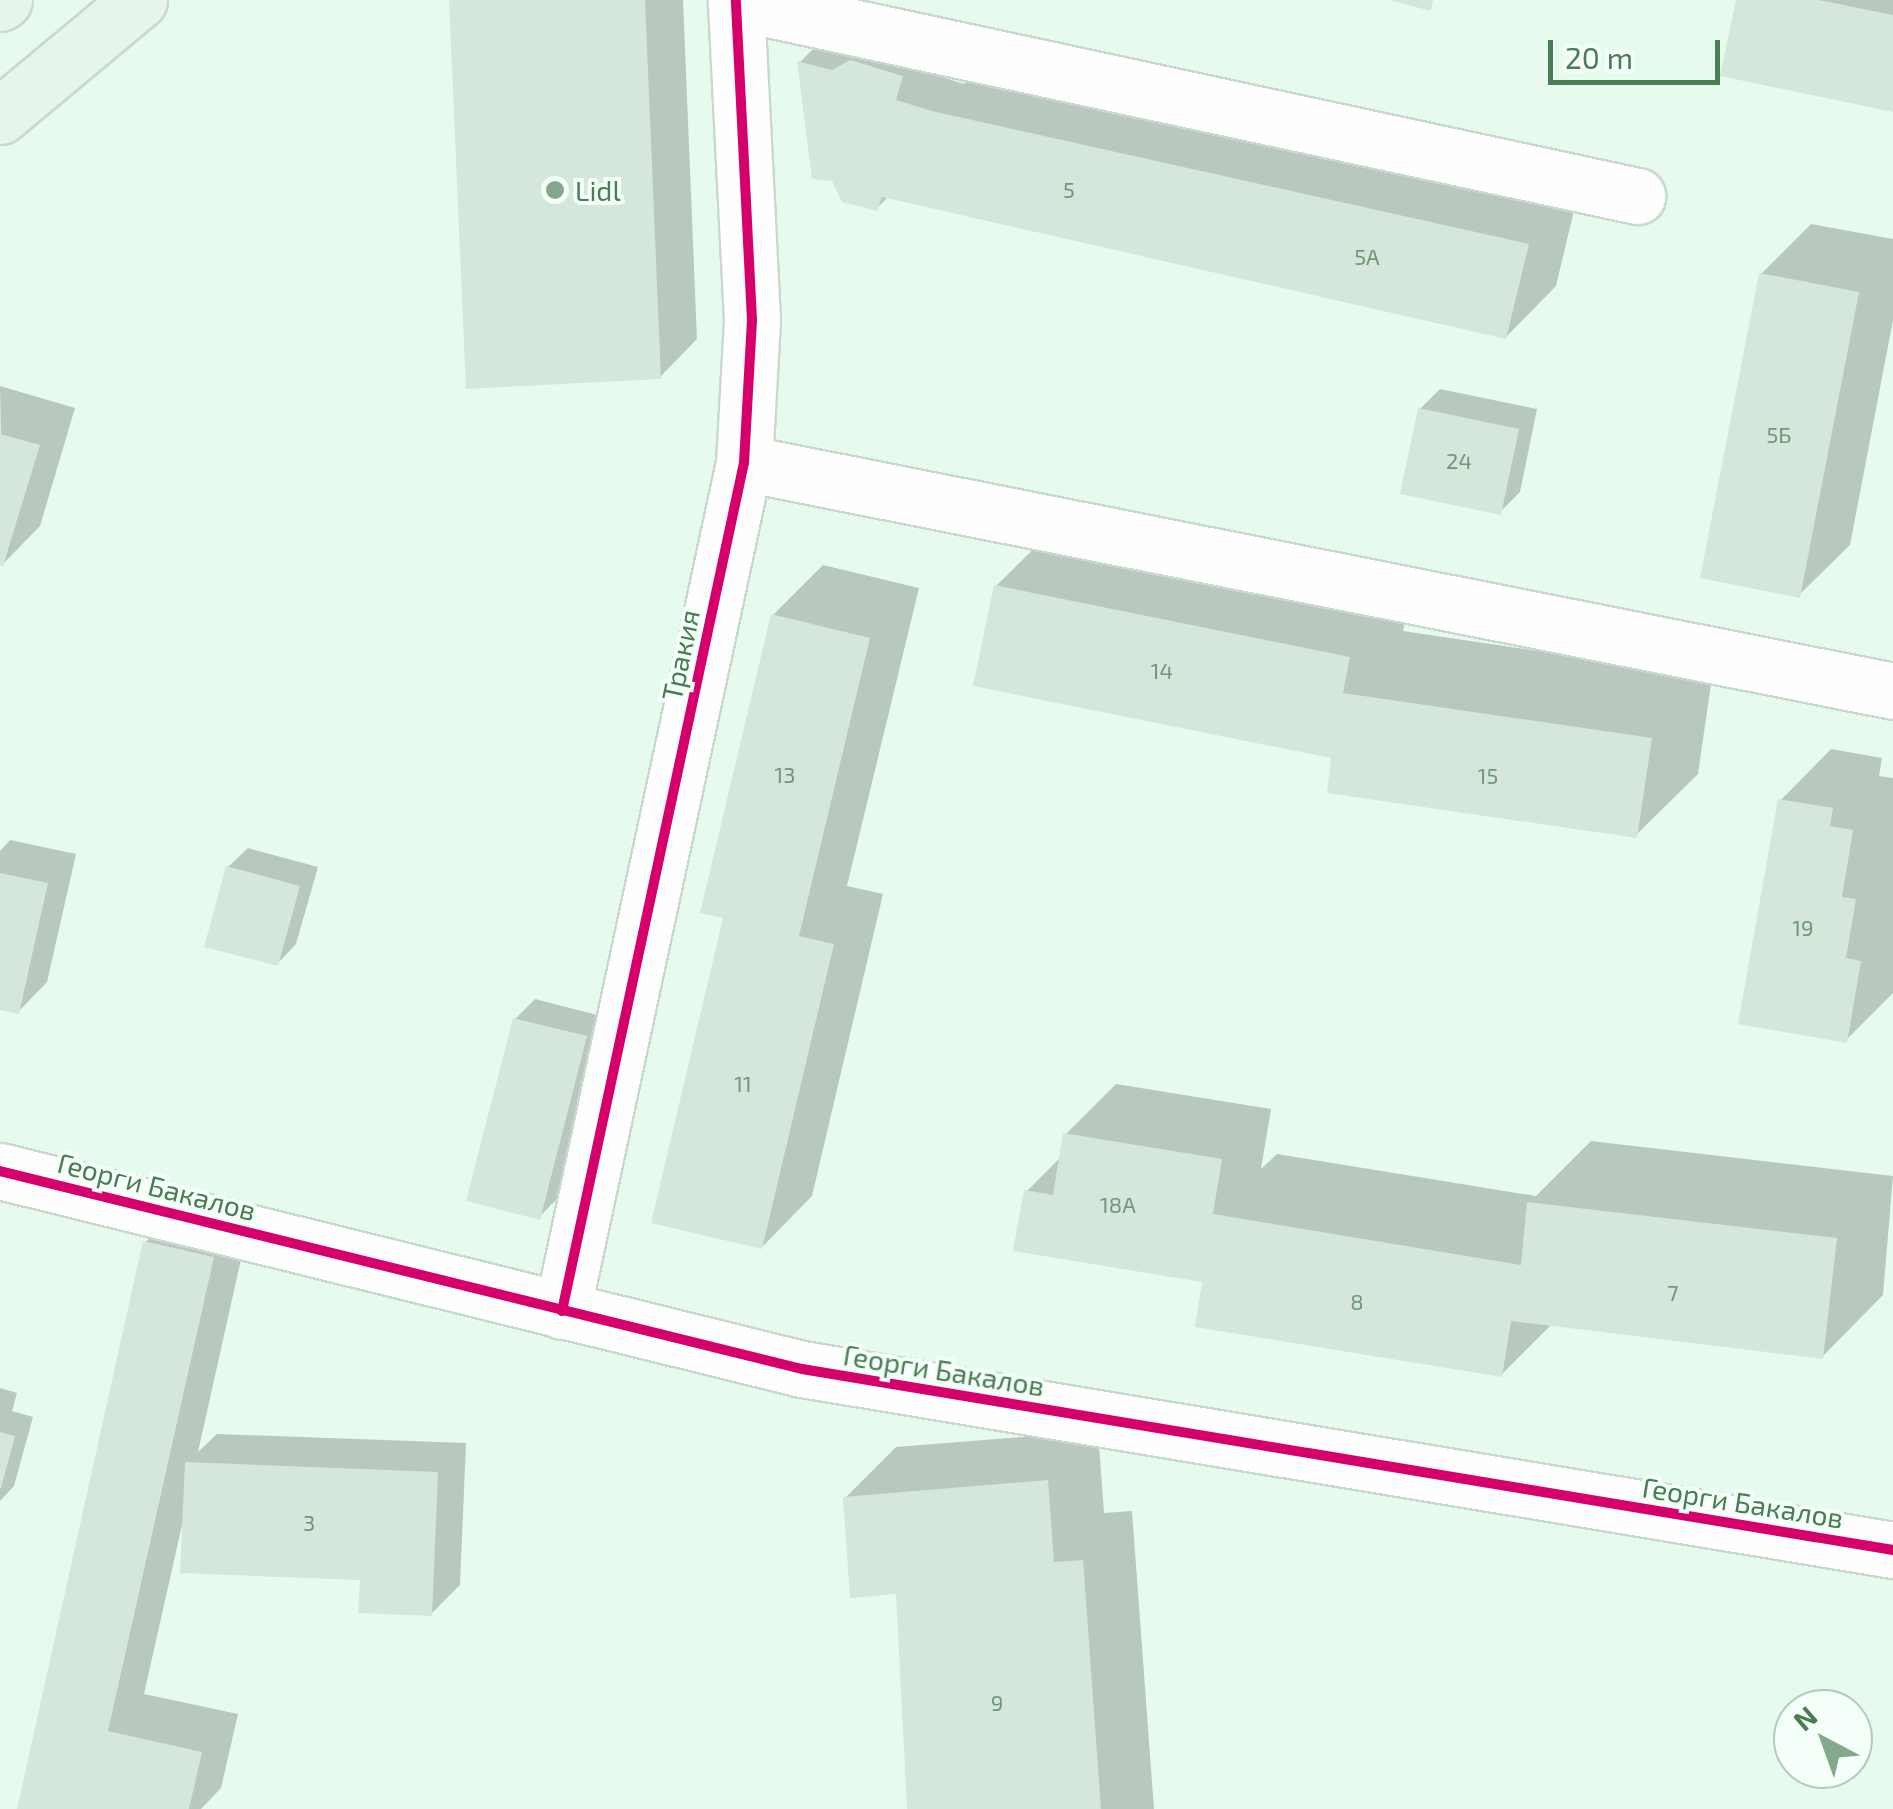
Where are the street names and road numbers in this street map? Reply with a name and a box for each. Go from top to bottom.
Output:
street label: Тракия [654,606,706,704]
street label: Георги Бакалов [54,1145,260,1227]
street label: Георги Бакалов [841,1338,1047,1402]
street label: Георги Бакалов [1640,1470,1846,1534]

